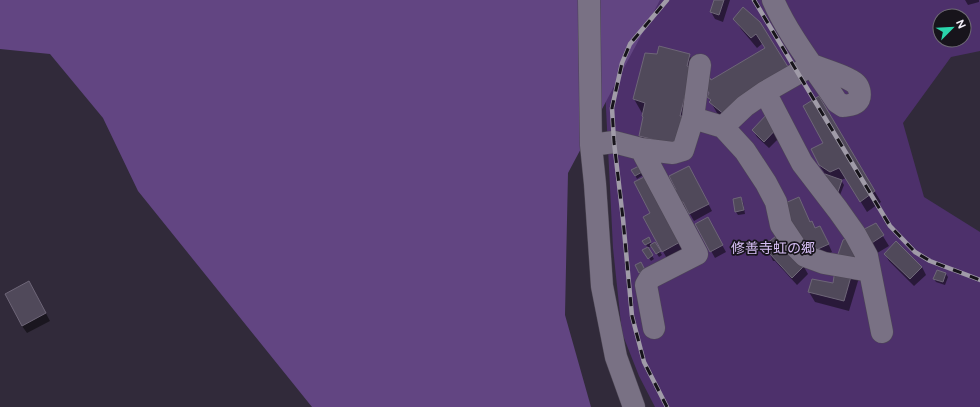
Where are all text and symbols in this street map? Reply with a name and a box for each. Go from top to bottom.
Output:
north arrow [932,8,972,48]
text: N [953,18,968,31]
park label: 修善寺虹の郷 [731,240,815,257]

